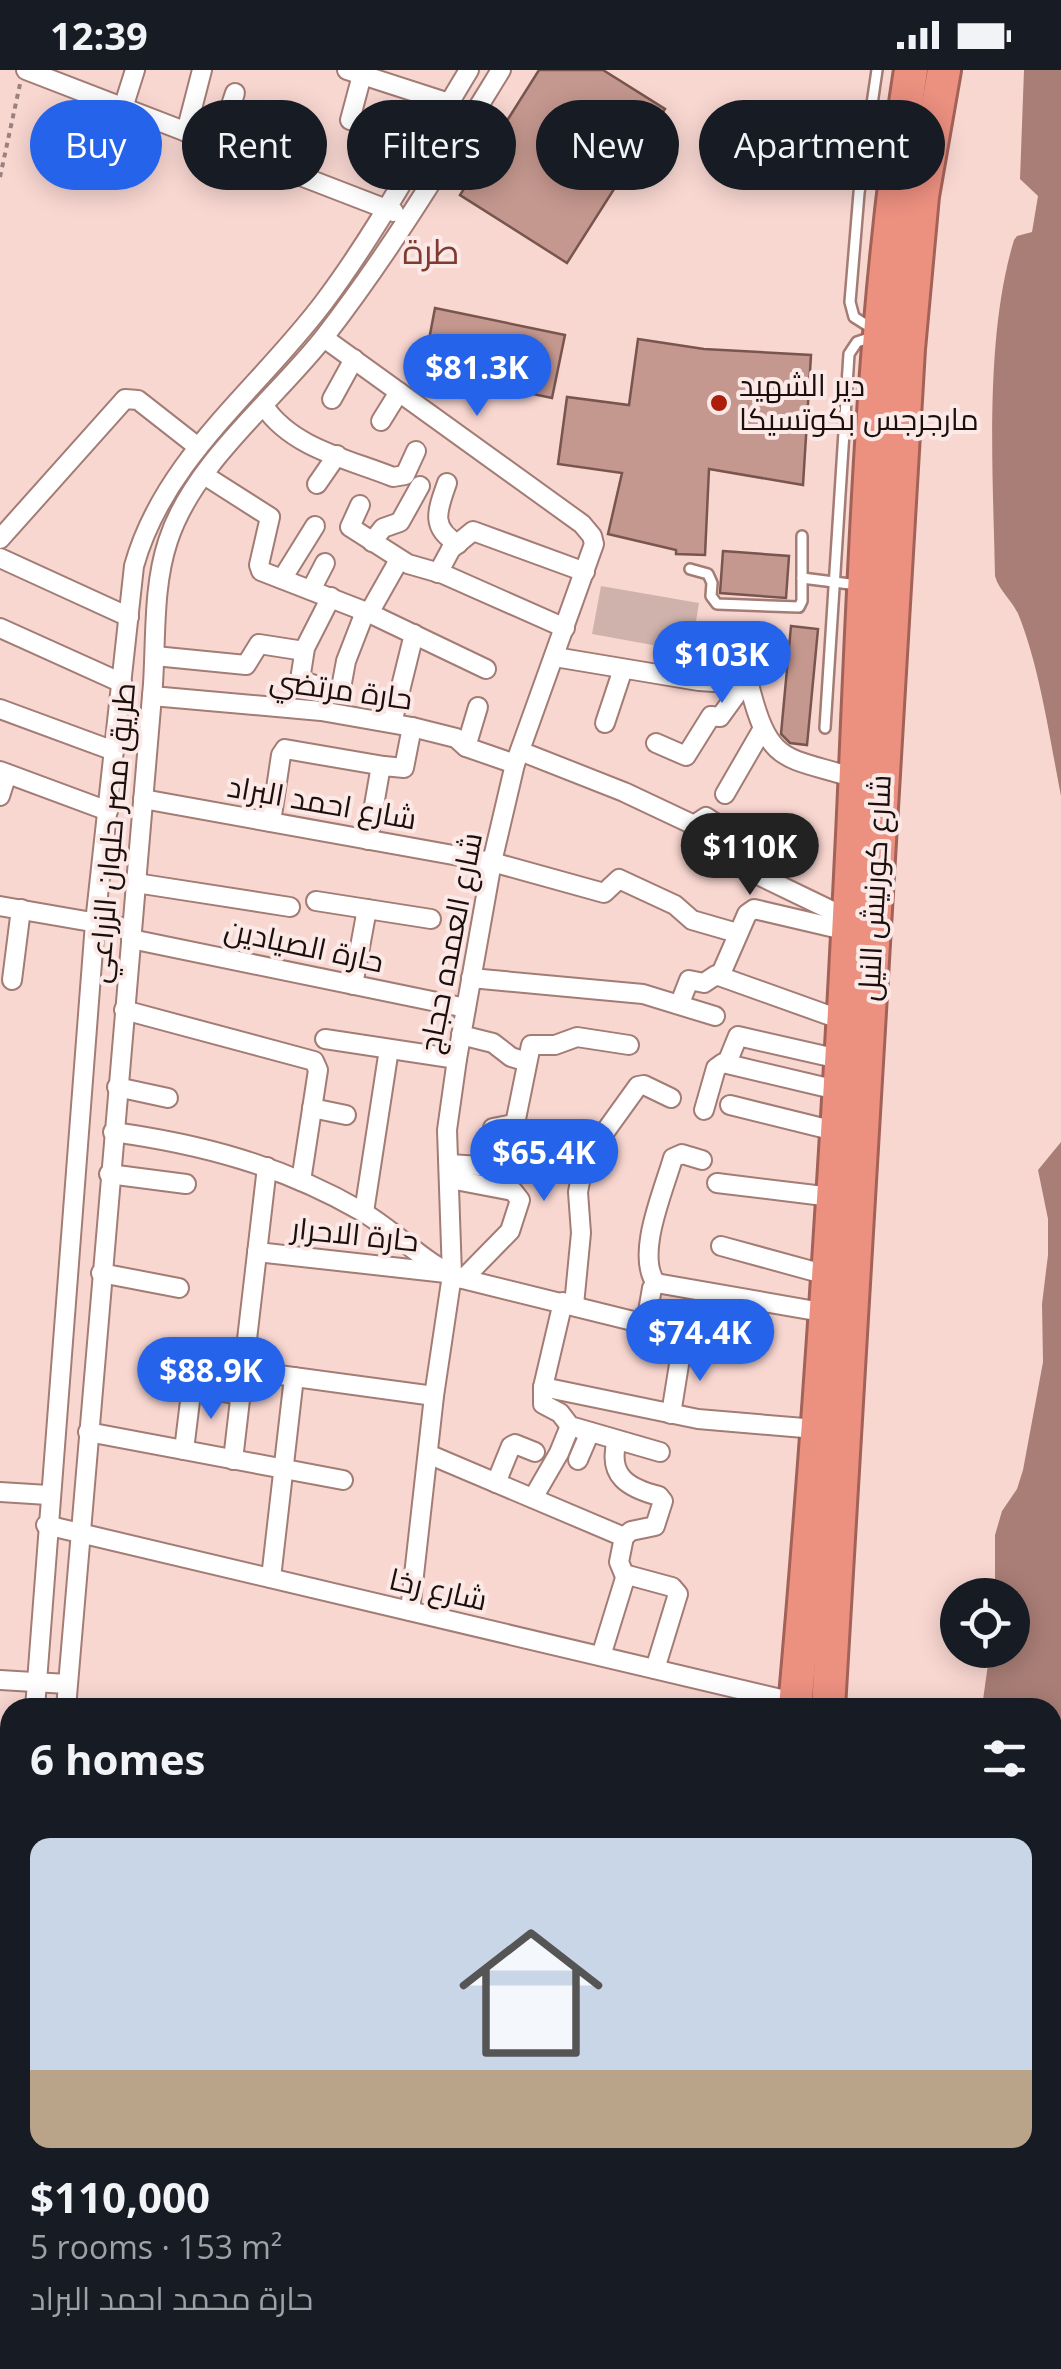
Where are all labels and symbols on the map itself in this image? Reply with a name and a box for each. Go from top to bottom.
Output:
district label: طرة [403,227,459,274]
pin: $81.3K [396,334,558,419]
place label: دير الشهيد مارجرجس بكوتسيكا [739,364,979,439]
marker: دير الشهيد مارجرجس بكوتسيكا [708,392,730,414]
pin: $103K [652,621,792,706]
street label: حارة مرتضي [267,658,415,722]
street label: طريق مصر حلوان الزراعي [77,681,148,985]
street label: شارع احمد البراد [224,765,420,839]
street label: شارع كورنيش النيل [847,774,901,1002]
pin: $110K [680,813,820,898]
street label: شارع العمده حجاج [408,829,492,1057]
street label: حارة الصيادين [221,908,388,981]
pin: $65.4K [463,1119,625,1204]
street label: حارة الاحرار [288,1206,421,1261]
pin: $74.4K [619,1299,781,1384]
pin: $88.9K [130,1337,292,1422]
street label: شارع رخا [385,1557,491,1621]

